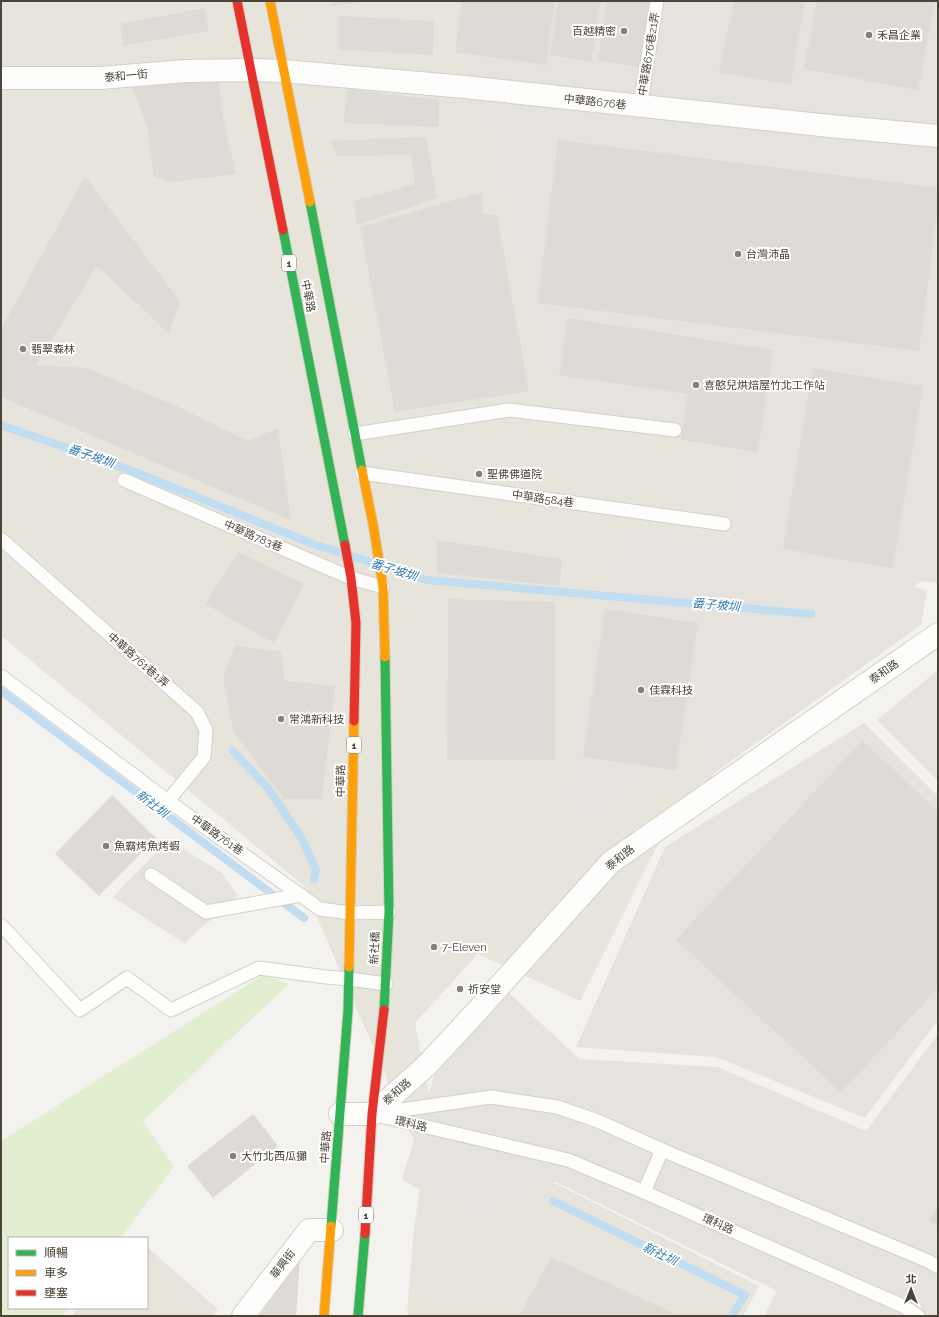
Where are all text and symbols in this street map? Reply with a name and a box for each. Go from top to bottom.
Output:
street label: 中華路676巷21弄 [636,11,662,97]
place label: 百越精密 [572,25,616,38]
marker: 百越精密 [619,26,629,36]
place label: 禾昌企業 [877,29,921,42]
marker: 禾昌企業 [864,30,874,40]
street label: 泰和一街 [104,68,148,84]
street label: 中華路676巷 [563,92,627,112]
place label: 台灣沛晶 [746,248,790,261]
marker: 台灣沛晶 [733,249,743,259]
road number: 1 [282,255,296,271]
street label: 中華路 [298,279,318,313]
place label: 翡翠森林 [31,343,75,356]
marker: 翡翠森林 [18,344,28,354]
place label: 喜憨兒烘焙屋竹北工作站 [704,379,825,392]
marker: 喜憨兒烘焙屋竹北工作站 [691,380,701,390]
water label: 番子坡圳 [66,442,118,471]
place label: 聖佛佛道院 [487,468,542,481]
marker: 聖佛佛道院 [474,469,484,479]
street label: 中華路584巷 [511,488,575,510]
street label: 中華路783巷 [222,518,284,554]
water label: 番子坡圳 [369,556,421,584]
water label: 番子坡圳 [691,596,743,614]
street label: 中華路761巷1弄 [105,630,171,690]
street label: 泰和路 [867,657,901,687]
place label: 佳霖科技 [649,684,693,697]
marker: 佳霖科技 [636,685,646,695]
place label: 常鴻新科技 [289,713,344,726]
marker: 常鴻新科技 [276,714,286,724]
road number: 1 [347,737,361,753]
street label: 中華路 [334,764,348,798]
water label: 新社圳 [133,788,172,822]
street label: 中華路761巷 [188,812,246,858]
place label: 魚霸烤魚烤蝦 [114,840,180,853]
marker: 魚霸烤魚烤蝦 [101,841,111,851]
street label: 泰和路 [603,843,637,873]
street label: 新社橋 [368,931,382,965]
place label: 7-Eleven [442,941,487,954]
marker: 7-Eleven [429,942,439,952]
place label: 祈安堂 [468,983,501,996]
marker: 祈安堂 [455,984,465,994]
street label: 泰和路 [380,1076,414,1108]
street label: 環科路 [393,1114,429,1134]
street label: 中華路 [318,1130,334,1164]
place label: 大竹北西瓜攤 [241,1150,307,1163]
marker: 大竹北西瓜攤 [228,1151,238,1161]
road number: 1 [359,1207,373,1223]
street label: 環科路 [700,1211,736,1237]
legend [8,1237,148,1309]
water label: 新社圳 [641,1240,681,1269]
text: 順暢 [44,1246,68,1260]
street label: 華興街 [268,1247,298,1281]
text: 車多 [44,1266,68,1280]
north arrow [891,1269,931,1309]
text: 北 [906,1273,917,1286]
text: 壅塞 [44,1286,68,1300]

